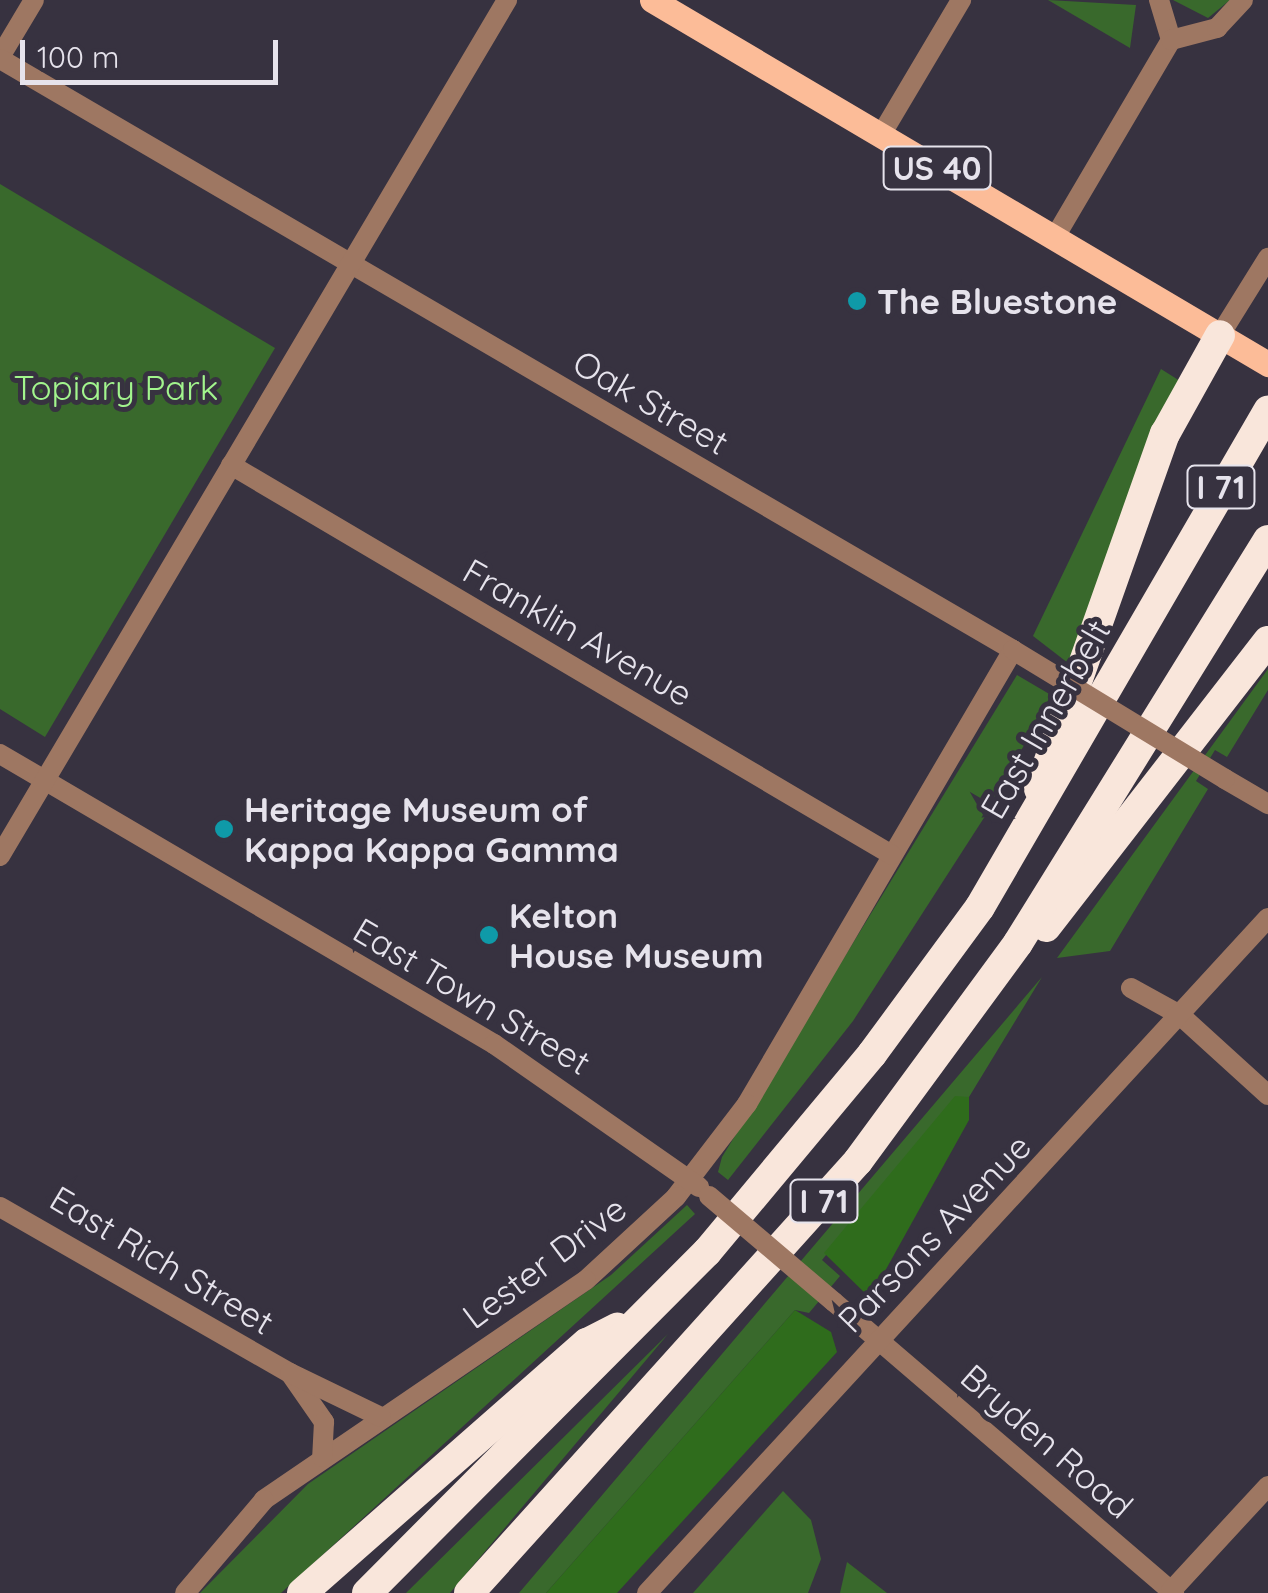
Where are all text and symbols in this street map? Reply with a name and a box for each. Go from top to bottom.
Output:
scale bar [25,20,282,82]
text: 100 m [37,38,119,76]
road number: US 40 [882,141,992,195]
place label: The Bluestone [877,280,1118,322]
marker: The Bluestone [846,290,868,312]
street label: Oak Street [566,341,736,463]
park label: Topiary Park [14,366,218,408]
road number: I 71 [1186,460,1256,514]
street label: Franklin Avenue [456,549,700,715]
street label: East Innerbelt [971,612,1119,826]
place label: Heritage Museum of Kappa Kappa Gamma [244,788,619,870]
marker: Heritage Museum of Kappa Kappa Gamma [213,818,235,840]
place label: Kelton House Museum [509,894,763,976]
street label: East Town Street [346,909,598,1083]
marker: Kelton House Museum [478,924,500,946]
street label: Parsons Avenue [829,1125,1039,1341]
road number: I 71 [789,1174,859,1228]
street label: East Rich Street [43,1177,281,1343]
street label: Lester Drive [454,1187,634,1337]
street label: Bryden Road [953,1355,1141,1527]

